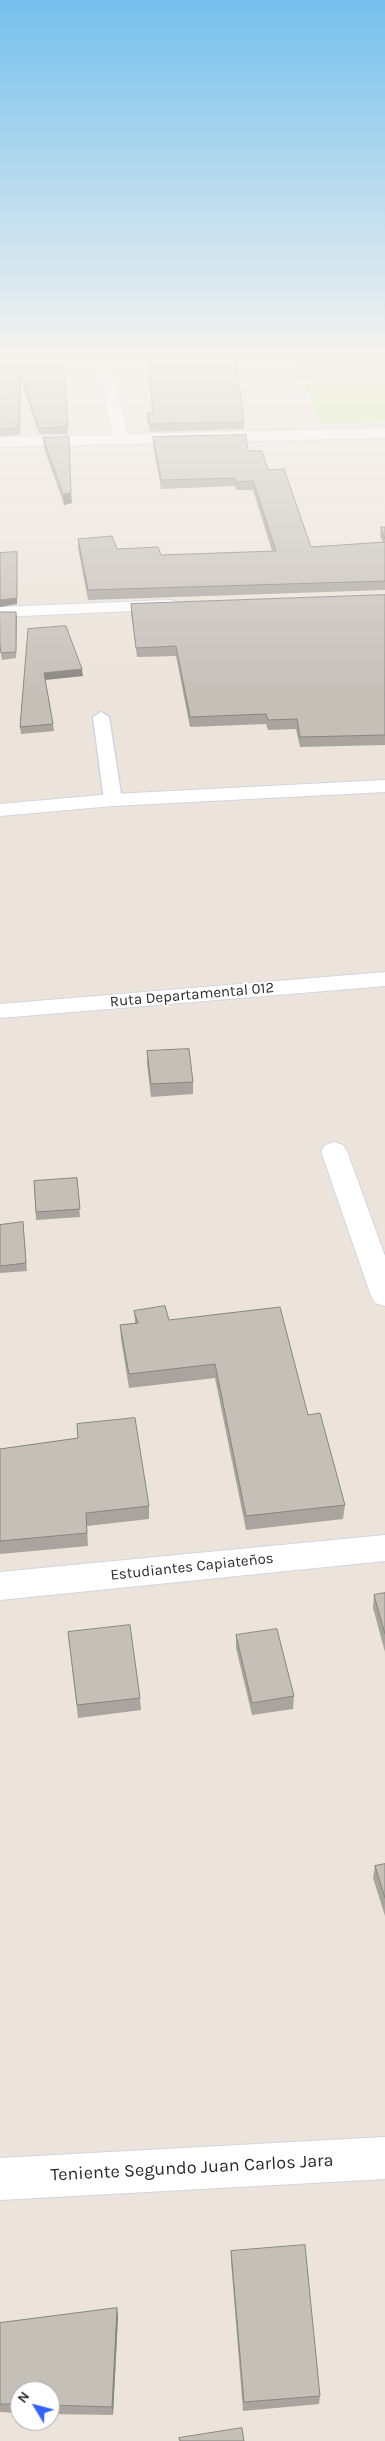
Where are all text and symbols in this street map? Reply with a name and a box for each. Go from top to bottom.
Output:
street label: Ruta Departamental 012 [109,979,275,1011]
street label: Estudiantes Capiateños [110,1549,274,1585]
street label: Teniente Segundo Juan Carlos Jara [50,2150,334,2186]
north arrow [10,2381,60,2431]
text: N [14,2388,33,2406]

